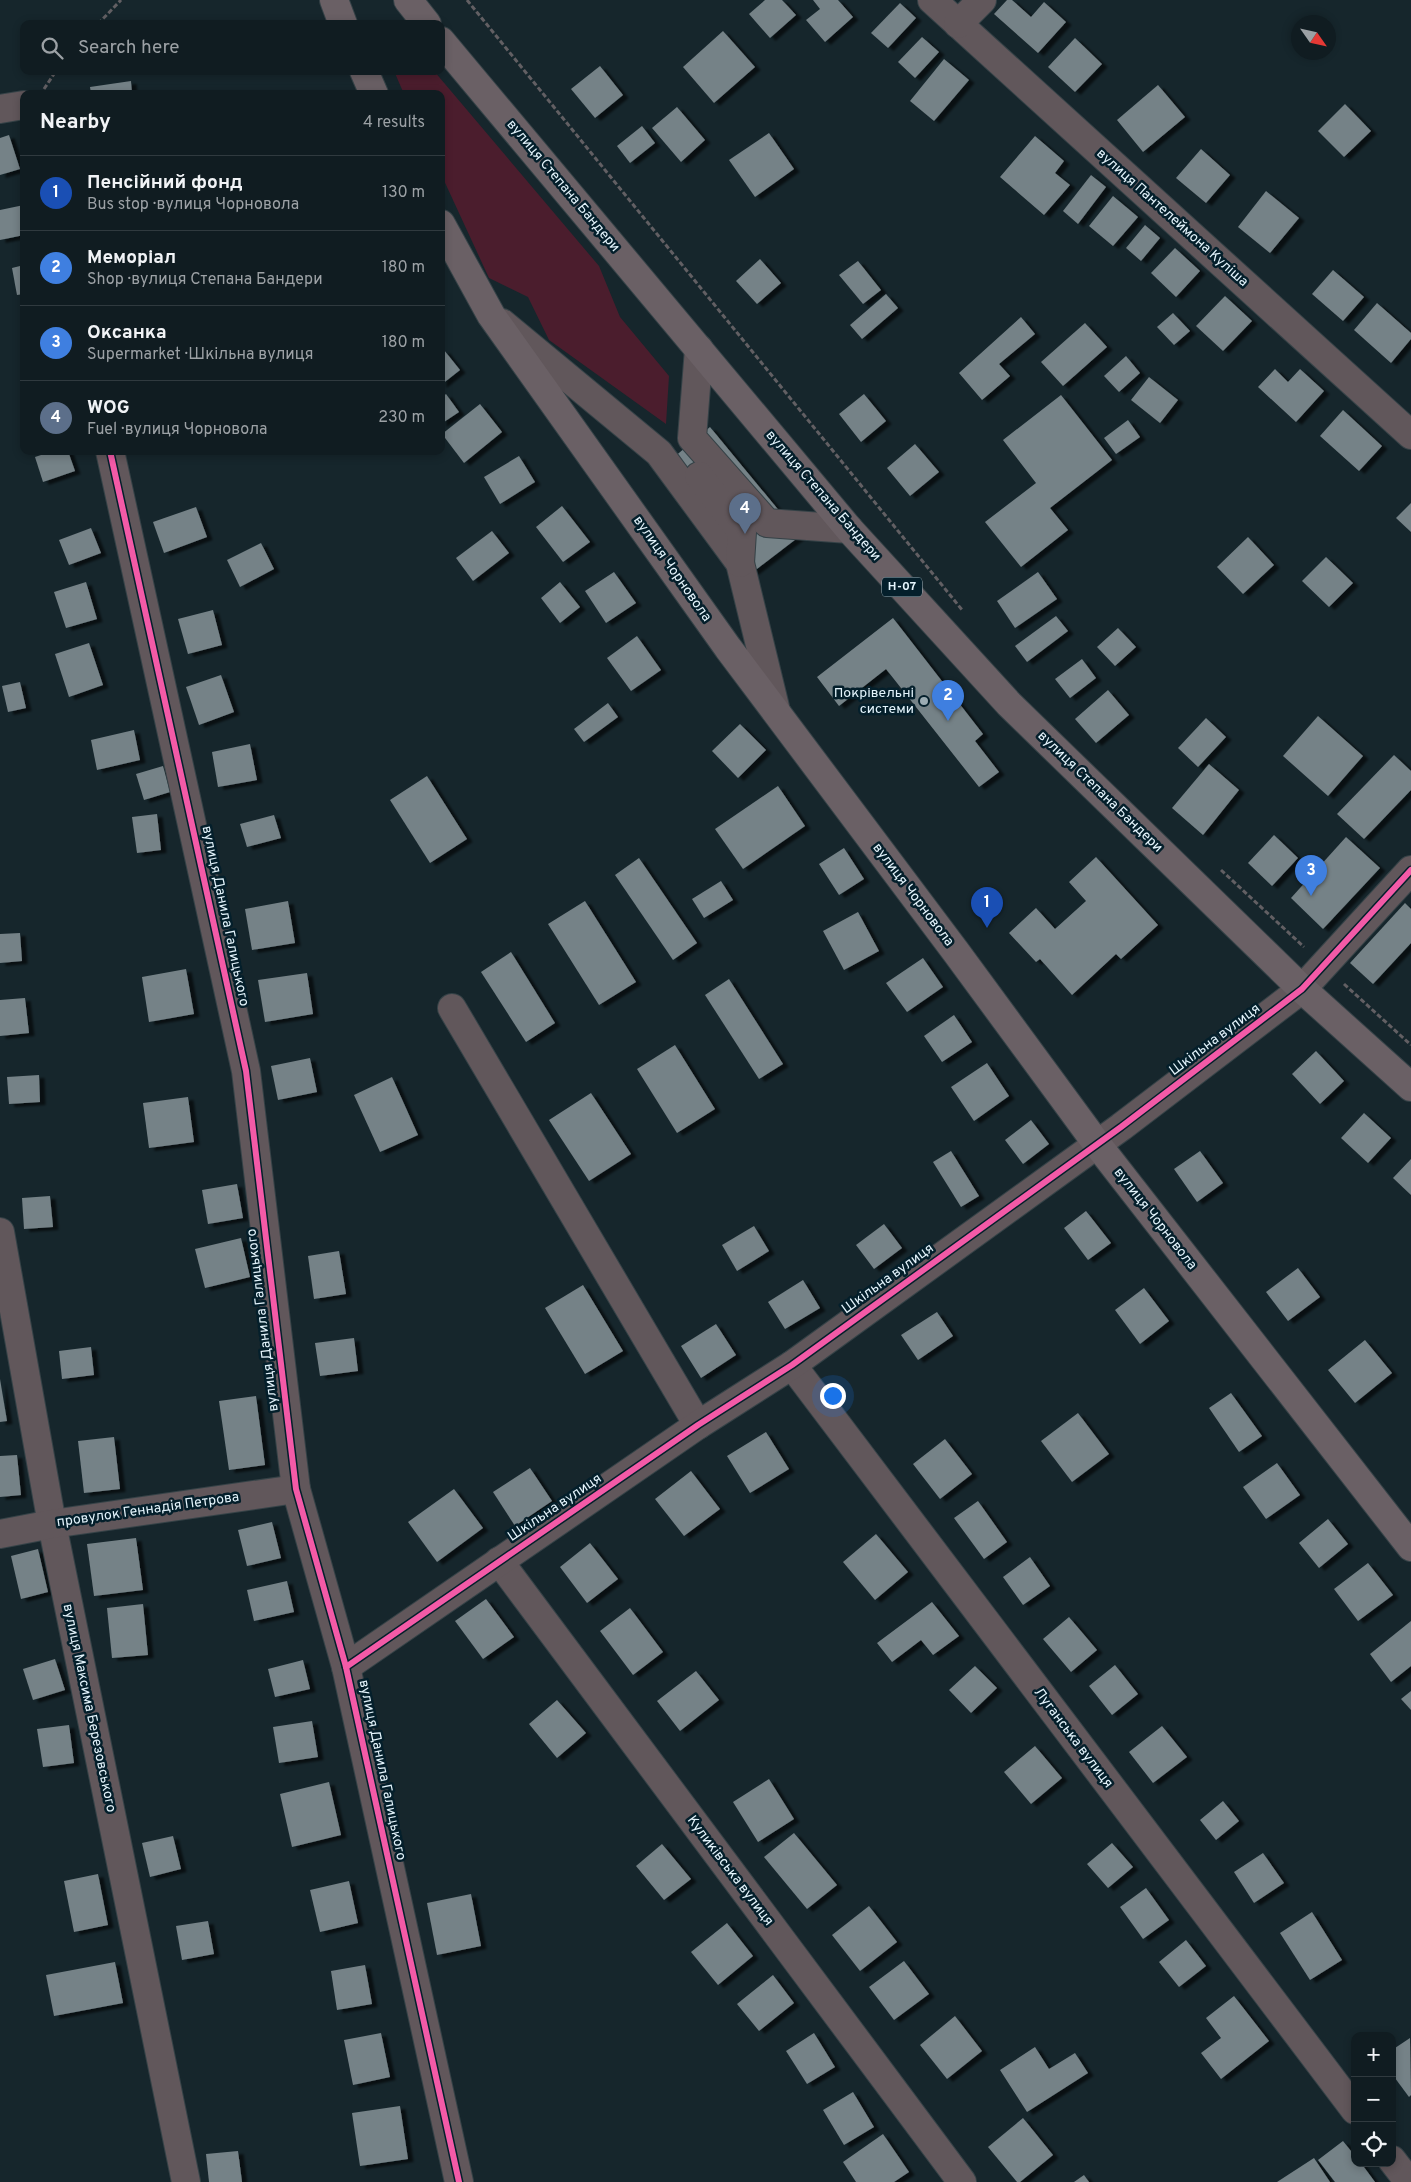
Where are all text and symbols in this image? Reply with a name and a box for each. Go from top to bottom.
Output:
north arrow [1291,15,1336,60]
search box [20,20,445,75]
icon: search [38,34,66,62]
text: Search here [78,36,180,60]
text: Nearby [40,109,111,136]
text: 4 results [363,113,425,133]
street label: вулиця Степана Бандери [503,116,623,256]
street label: вулиця Пантелеймона Куліша [1093,145,1251,291]
text: Пенсійний фонд [87,171,243,195]
text: 1 [53,183,59,203]
text: 130 m [382,183,425,203]
text: Bus stop · вулиця Чорновола [87,195,299,215]
text: Меморіал [87,246,176,270]
text: 2 [51,258,61,278]
text: 180 m [382,258,425,278]
text: Shop · вулиця Степана Бандери [87,270,323,290]
text: Оксанка [87,321,167,345]
text: 3 [51,333,61,353]
text: 180 m [382,333,425,353]
text: Supermarket · Шкільна вулиця [87,345,313,365]
text: WOG [87,396,130,420]
text: 4 [51,408,61,428]
text: 230 m [378,408,425,428]
text: Fuel · вулиця Чорновола [87,420,267,440]
street label: вулиця Степана Бандери [762,427,884,565]
pin: 4 [729,493,761,534]
street label: вулиця Чорновола [629,513,715,625]
road number: Н-07 [882,578,922,596]
pin: 2 [932,680,964,721]
place label: Покрівельні системи [834,685,914,718]
marker: Покрівельні системи [918,695,930,707]
street label: вулиця Степана Бандери [1034,728,1166,856]
street label: вулиця Данила Галицького [198,824,252,1008]
street label: вулиця Чорновола [869,840,957,950]
pin: 3 [1295,855,1327,896]
pin: 1 [971,887,1003,928]
street label: Шкільна вулиця [1166,1000,1264,1080]
street label: вулиця Чорновола [1110,1165,1200,1273]
street label: вулиця Данила Галицького [243,1227,283,1412]
street label: Шкільна вулиця [839,1240,937,1318]
your location [820,1383,846,1409]
street label: Шкільна вулиця [505,1470,605,1546]
street label: провулок Геннадія Петрова [56,1489,240,1531]
street label: вулиця Максима Березовського [59,1602,119,1814]
street label: вулиця Данила Галицького [355,1678,409,1862]
street label: Луганська вулиця [1030,1684,1116,1792]
street label: Куликівська вулиця [683,1813,777,1929]
map controls [1351,2032,1396,2167]
button: + [1351,2032,1396,2077]
button: − [1351,2077,1396,2122]
button: locate [1351,2122,1396,2167]

